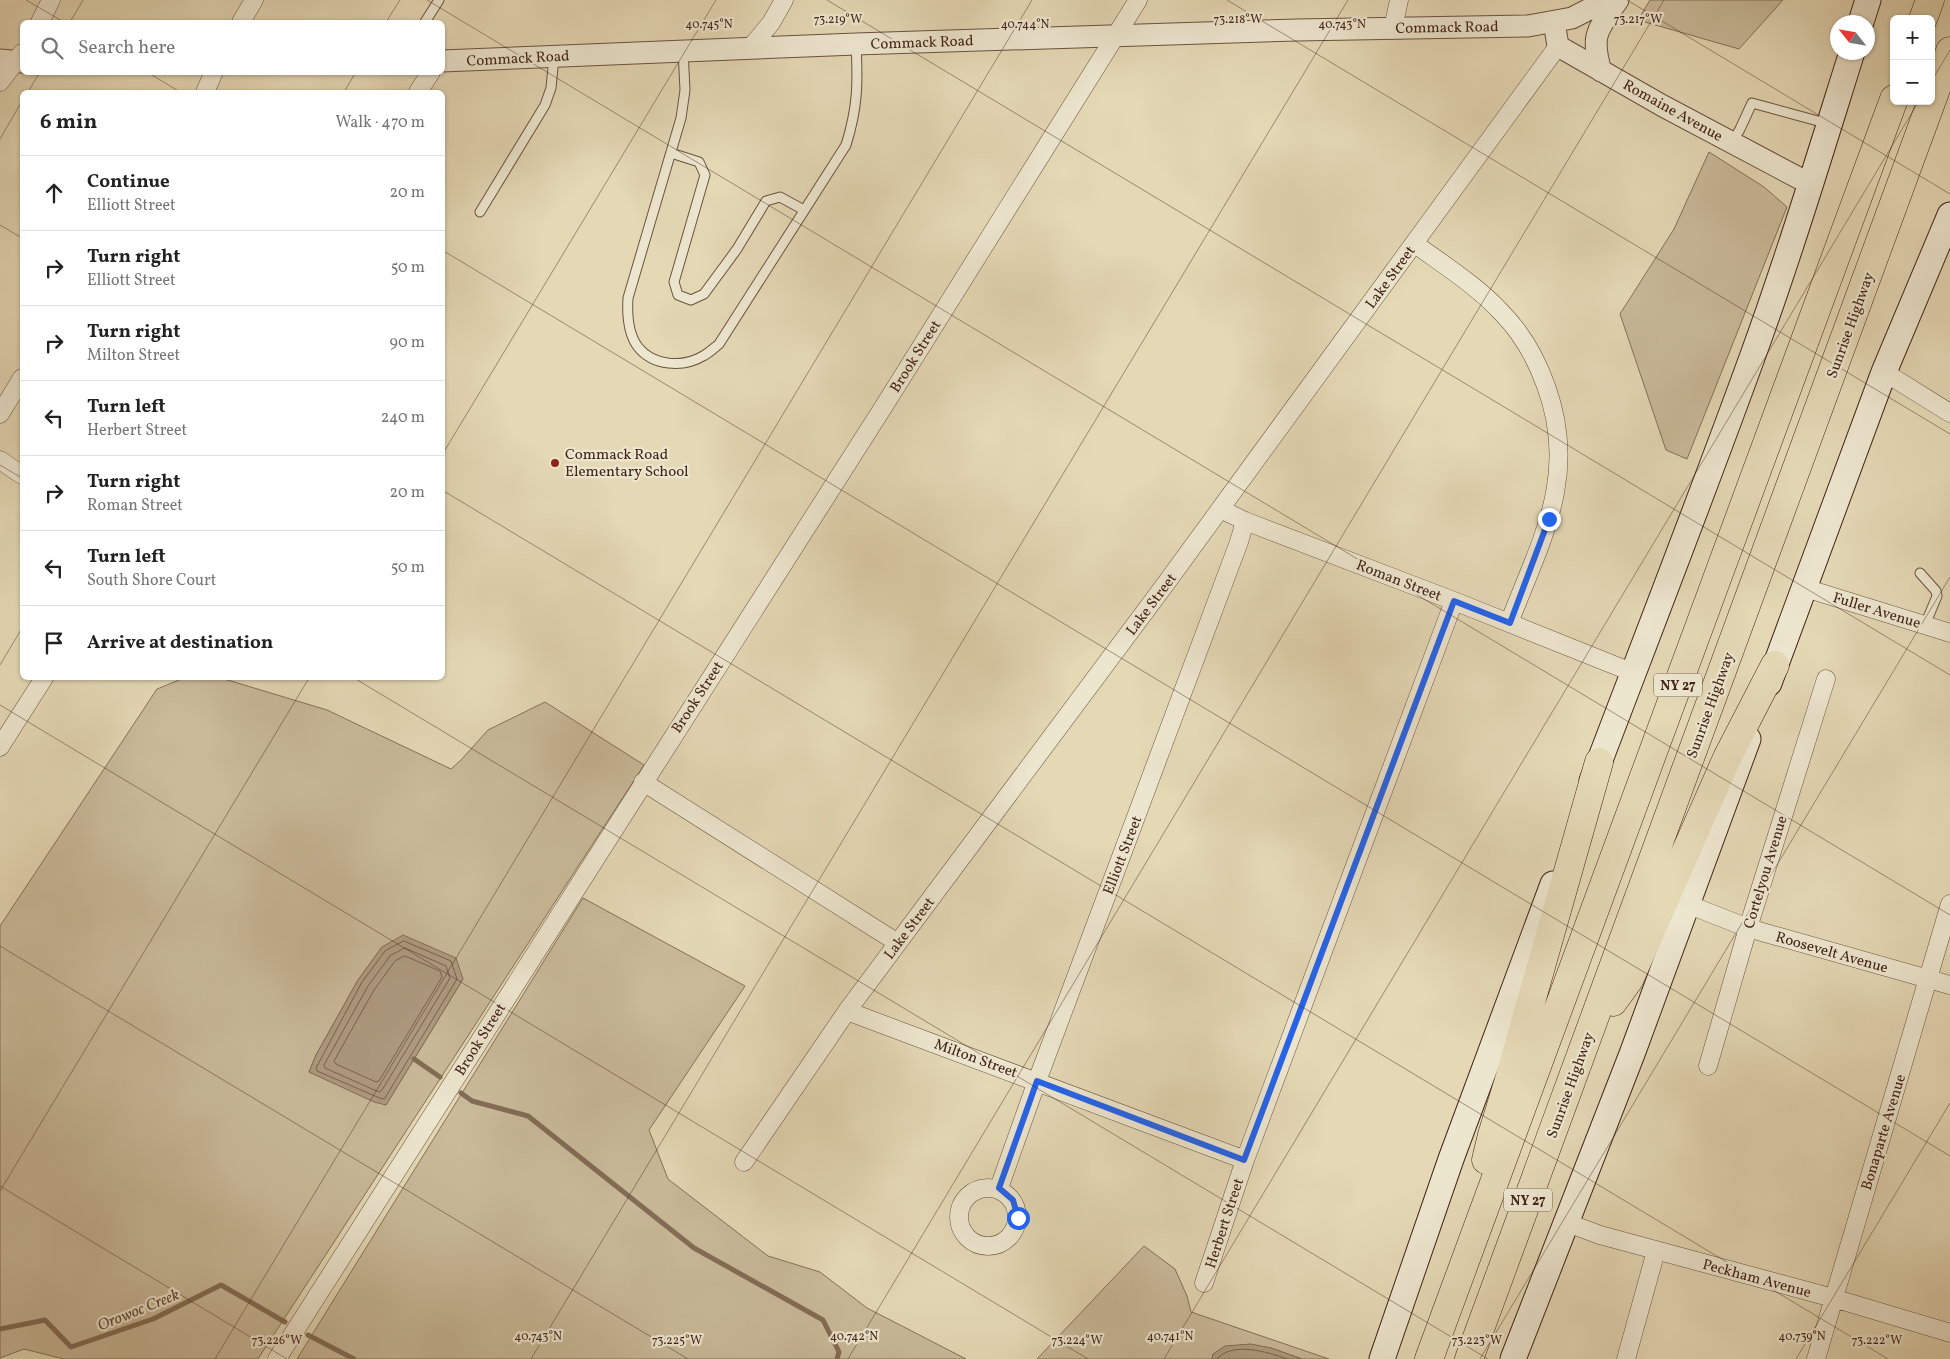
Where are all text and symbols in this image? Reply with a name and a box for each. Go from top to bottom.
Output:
text: 73.219°W [814,12,862,28]
text: 73.218°W [1214,12,1262,28]
text: 73.217°W [1614,12,1662,28]
north arrow [1830,15,1875,60]
map controls [1890,15,1935,105]
button: + [1890,15,1935,60]
text: 40.745°N [685,17,733,33]
text: 40.744°N [1001,17,1049,33]
text: 40.743°N [1318,17,1366,33]
street label: Commack Road [1395,17,1499,40]
search box [20,20,445,75]
street label: Commack Road [870,31,974,56]
icon: search [38,34,66,62]
text: Search here [78,35,175,61]
street label: Commack Road [466,46,570,73]
button: − [1890,60,1935,105]
street label: Romaine Avenue [1618,75,1726,147]
text: 6 min [40,108,97,137]
text: Walk · 470 m [335,112,425,134]
text: Continue [87,169,170,195]
icon: ahead [40,179,68,207]
text: 20 m [390,182,425,204]
text: Elliott Street [87,195,176,217]
street label: Lake Street [1361,242,1421,314]
text: Turn right [87,244,180,270]
icon: right [40,254,68,282]
text: 50 m [391,257,425,279]
street label: Sunrise Highway [1822,269,1880,382]
text: Elliott Street [87,270,176,292]
street label: Brook Street [886,316,947,397]
text: Turn right [87,319,180,345]
icon: right [40,329,68,357]
text: 90 m [389,332,425,354]
text: Milton Street [87,345,180,367]
text: Turn left [87,394,166,420]
icon: left [40,404,68,432]
text: 240 m [381,407,425,429]
text: Herbert Street [87,420,187,442]
place label: Commack Road Elementary School [565,445,688,483]
marker: Commack Road Elementary School [549,457,561,469]
text: Turn right [87,469,180,495]
icon: right [40,479,68,507]
text: 20 m [390,482,425,504]
text: Roman Street [87,495,183,517]
route end [1538,508,1561,531]
text: Turn left [87,544,166,570]
icon: left [40,554,68,582]
street label: Roman Street [1353,555,1444,607]
text: 50 m [391,557,425,579]
street label: Lake Street [1122,569,1183,640]
text: South Shore Court [87,570,216,592]
street label: Fuller Avenue [1830,588,1923,635]
icon: arrive [40,629,68,657]
text: Arrive at destination [87,630,273,656]
street label: Sunrise Highway [1682,649,1740,762]
street label: Brook Street [667,658,729,738]
road number: NY 27 [1654,674,1702,696]
street label: Elliott Street [1099,813,1148,898]
street label: Cortelyou Avenue [1739,813,1794,932]
street label: Lake Street [880,893,941,964]
street label: Roosevelt Avenue [1773,927,1890,980]
street label: Brook Street [451,999,512,1080]
street label: Sunrise Highway [1542,1029,1600,1142]
street label: Milton Street [931,1035,1020,1084]
street label: Bonaparte Avenue [1857,1072,1912,1193]
street label: Herbert Street [1201,1176,1250,1271]
road number: NY 27 [1504,1188,1552,1212]
route start [1007,1207,1030,1230]
street label: Peckham Avenue [1700,1255,1813,1304]
water label: Orowoc Creek [94,1284,184,1337]
text: 40.743°N [514,1329,562,1345]
text: 40.742°N [830,1329,878,1345]
text: 40.741°N [1147,1329,1193,1345]
text: 40.739°N [1778,1329,1826,1345]
text: 73.226°W [252,1333,302,1349]
text: 73.225°W [652,1333,702,1349]
text: 73.224°W [1052,1333,1102,1349]
text: 73.223°W [1452,1333,1502,1349]
text: 73.222°W [1852,1333,1902,1349]

